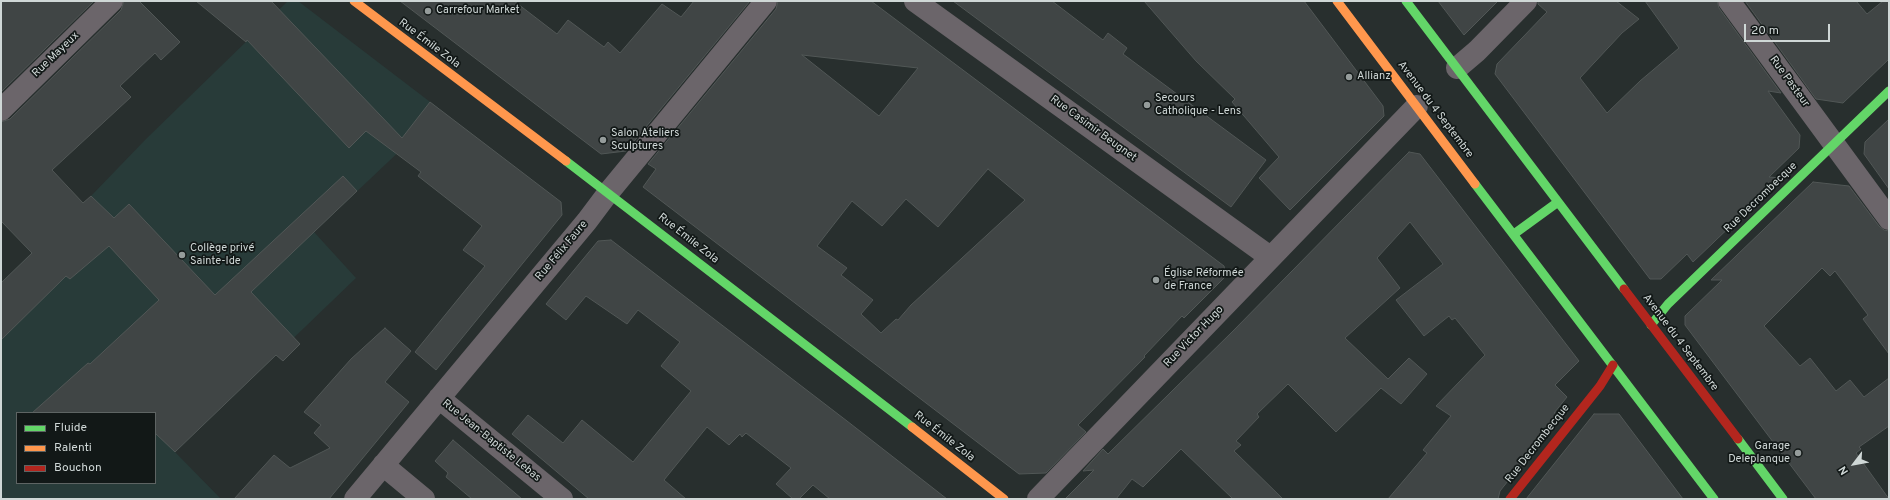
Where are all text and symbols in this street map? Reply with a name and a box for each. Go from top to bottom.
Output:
place label: Carrefour Market [436,4,520,18]
marker: Carrefour Market [423,6,433,16]
scale bar [1746,16,1832,42]
street label: Rue Émile Zola [396,17,462,71]
text: 20 m [1751,23,1779,39]
street label: Rue Mayeux [30,30,82,80]
street label: Rue Pasteur [1766,54,1812,110]
street label: Avenue du 4 Septembre [1394,59,1476,161]
place label: Allianz [1357,70,1391,84]
marker: Allianz [1344,72,1354,82]
place label: Secours Catholique - Lens [1155,92,1241,118]
street label: Rue Casimir Beugnet [1047,93,1139,165]
marker: Secours Catholique - Lens [1142,100,1152,110]
place label: Salon Ateliers Sculptures [611,127,679,153]
marker: Salon Ateliers Sculptures [598,135,608,145]
street label: Rue Decrombecque [1722,160,1800,236]
street label: Rue Émile Zola [655,211,721,267]
street label: Rue Félix Faure [533,218,591,284]
place label: Collège privé Sainte-Ide [190,242,254,268]
marker: Collège privé Sainte-Ide [177,250,187,260]
place label: Église Réformée de France [1164,267,1244,293]
marker: Église Réformée de France [1151,275,1161,285]
street label: Avenue du 4 Septembre [1639,292,1721,394]
street label: Rue Victor Hugo [1161,304,1227,370]
street label: Rue Jean-Baptiste Lebas [439,397,543,485]
street label: Rue Decrombecque [1503,402,1573,486]
street label: Rue Émile Zola [911,409,977,465]
legend [16,412,156,484]
text: Fluide [54,420,87,436]
text: Ralenti [54,440,92,456]
place label: Garage Deleplanque [1728,440,1790,466]
north arrow [1834,444,1874,484]
marker: Garage Deleplanque [1793,448,1803,458]
text: Bouchon [54,460,102,476]
text: N [1836,463,1852,477]

